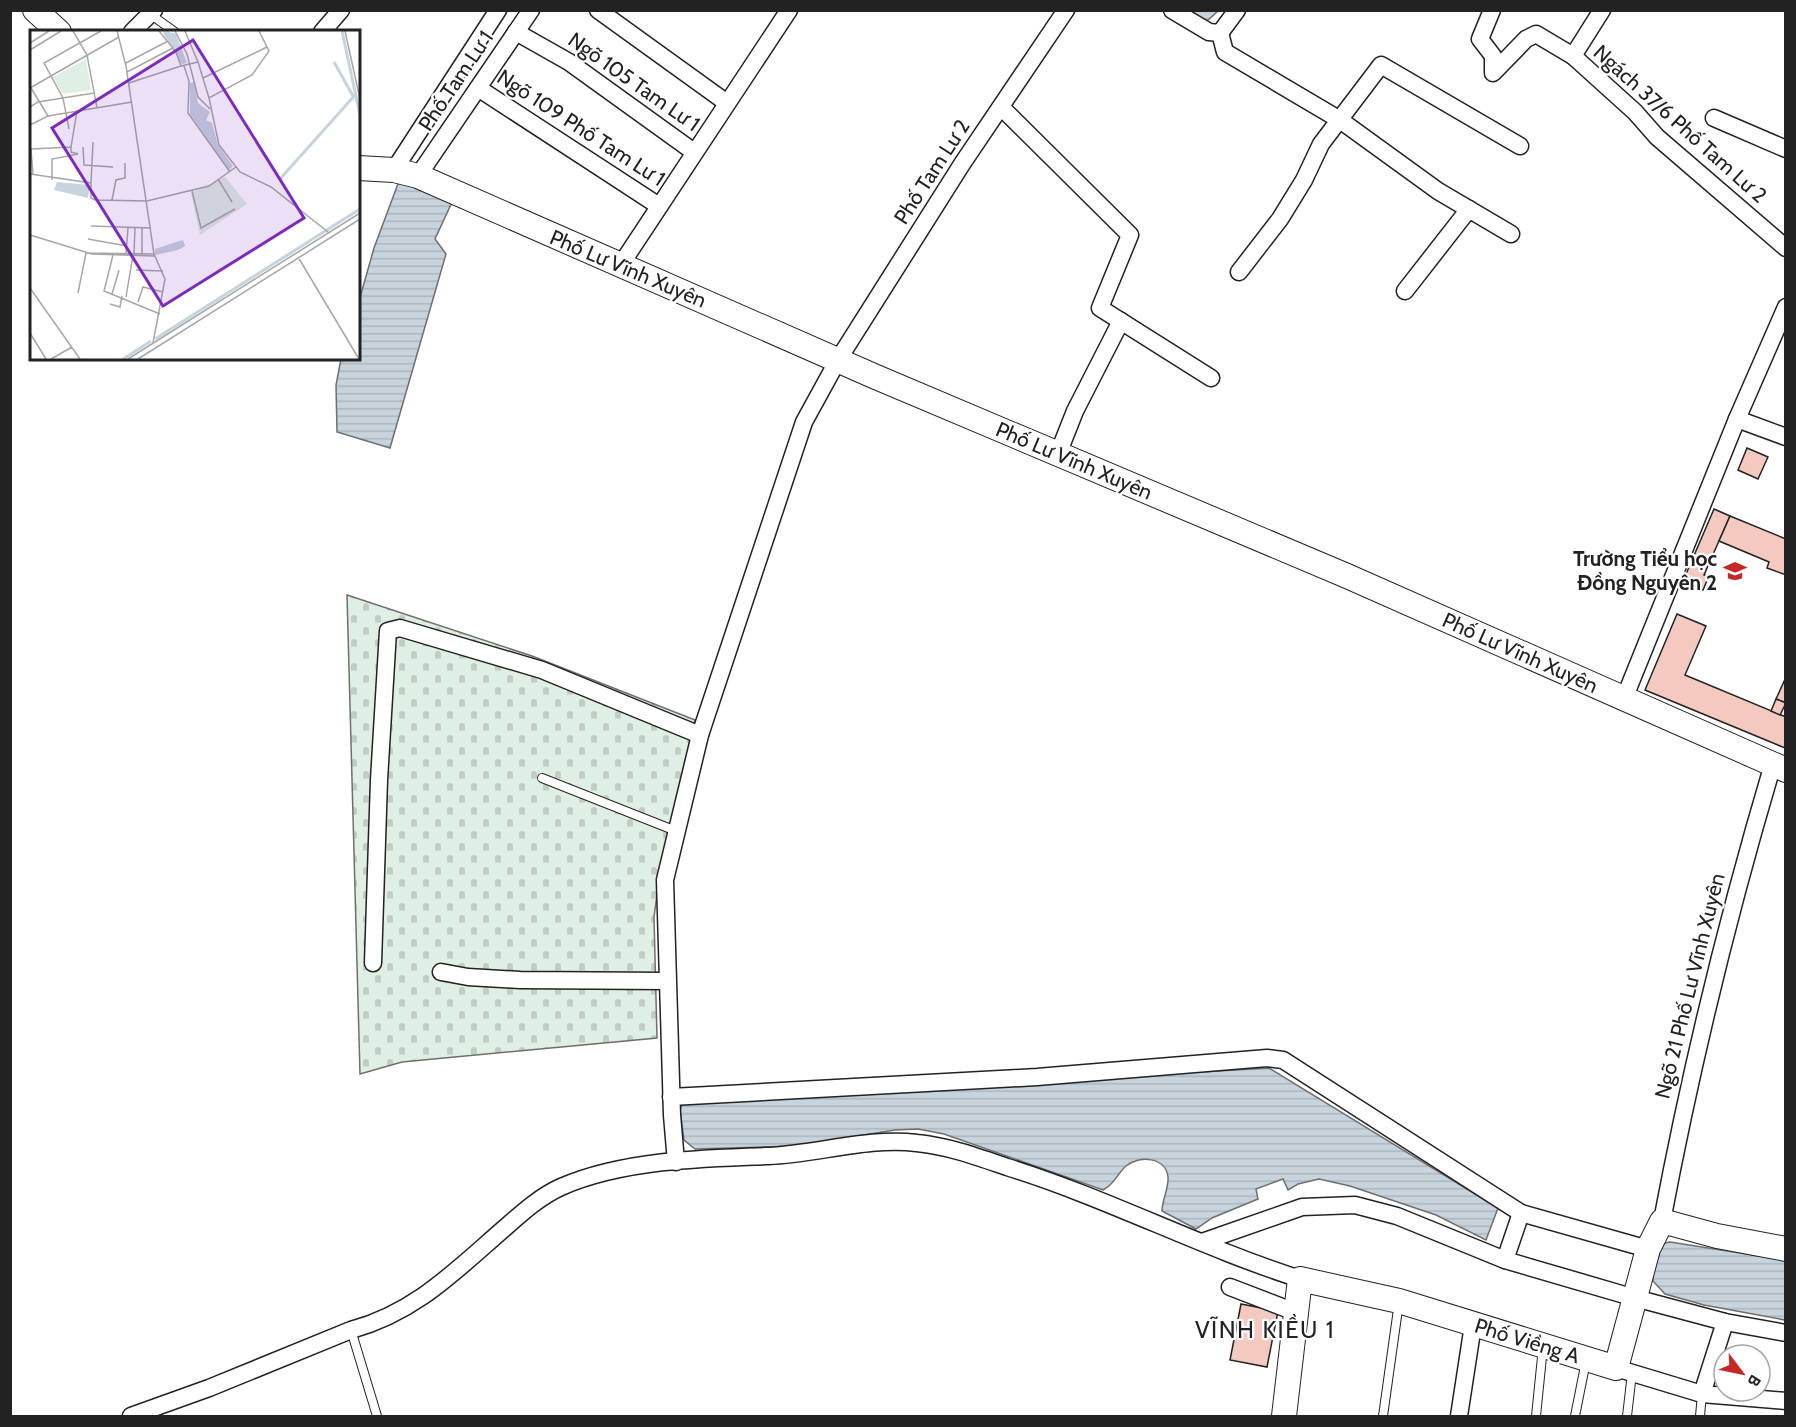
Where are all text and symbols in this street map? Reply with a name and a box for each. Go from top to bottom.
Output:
street label: Phố Tam Lư 1 [413,26,498,136]
street label: Ngõ 105 Tam Lư 1 [564,27,705,136]
inset map [30,30,360,360]
street label: Ngách 37/6 Phố Tam Lư 2 [1589,39,1772,208]
street label: Ngõ 109 Phố Tam Lư 1 [493,64,670,191]
street label: Phố Tam Lư 2 [888,115,975,229]
street label: Phố Lư Vĩnh Xuyên [546,224,710,313]
street label: Phố Lư Vĩnh Xuyên [992,416,1156,505]
place label: Trường Tiểu học Đồng Nguyên 2 [1573,546,1717,595]
school or university icon: Trường Tiểu học Đồng Nguyên 2 [1722,558,1748,584]
street label: Phố Lư Vĩnh Xuyên [1439,607,1602,698]
street label: Ngõ 21 Phố Lư Vĩnh Xuyên [1649,871,1730,1101]
street label: Phố Viềng A [1472,1313,1583,1368]
district label: VĨNH KIỀU 1 [1195,1314,1335,1344]
north arrow [1712,1343,1772,1403]
text: B [1744,1371,1765,1390]

